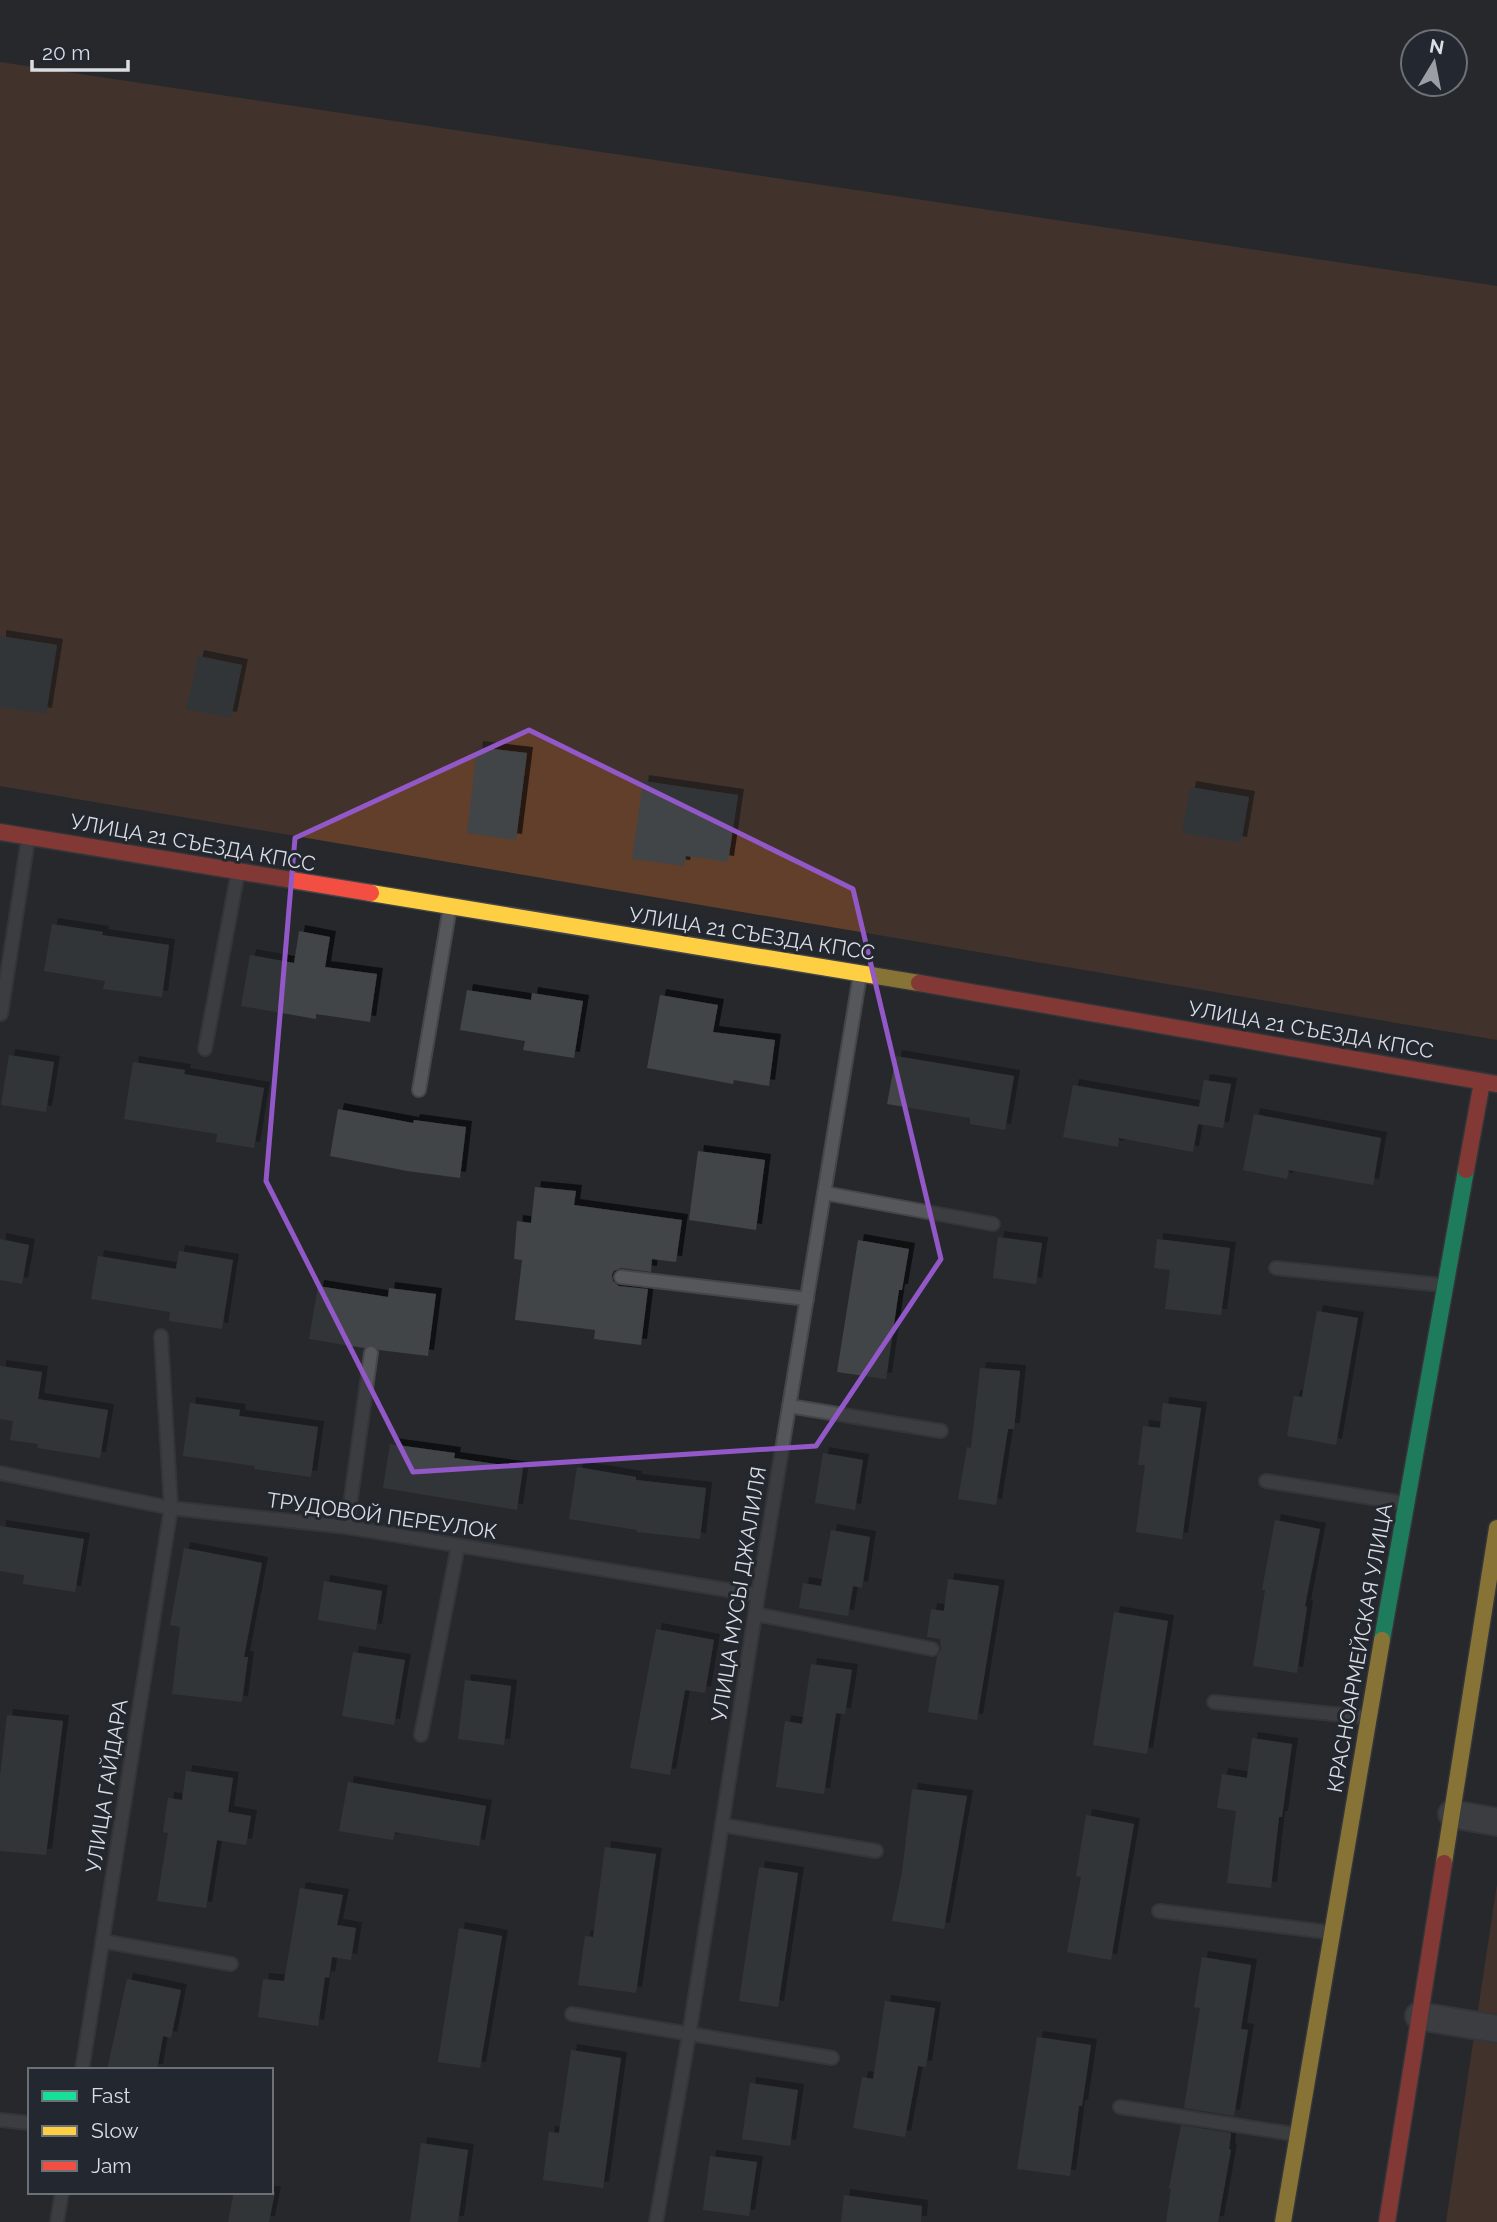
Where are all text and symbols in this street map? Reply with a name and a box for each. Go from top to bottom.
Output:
scale bar [32,28,128,72]
north arrow [1399,28,1469,98]
text: N [1428,34,1446,58]
text: 20 m [42,40,90,65]
street label: УЛИЦА 21 СЪЕЗДА КПСС [68,809,318,876]
street label: УЛИЦА 21 СЪЕЗДА КПСС [627,902,877,965]
street label: УЛИЦА 21 СЪЕЗДА КПСС [1186,996,1436,1063]
street label: УЛИЦА МУСЫ ДЖАЛИЛЯ [706,1465,771,1723]
street label: ТРУДОВОЙ ПЕРЕУЛОК [265,1487,499,1544]
street label: КРАСНОАРМЕЙСКАЯ УЛИЦА [1322,1501,1397,1794]
street label: УЛИЦА ГАЙДАРА [80,1697,133,1875]
legend [28,2068,273,2194]
text: Fast [91,2083,131,2108]
text: Slow [91,2118,139,2143]
text: Jam [91,2153,132,2178]

